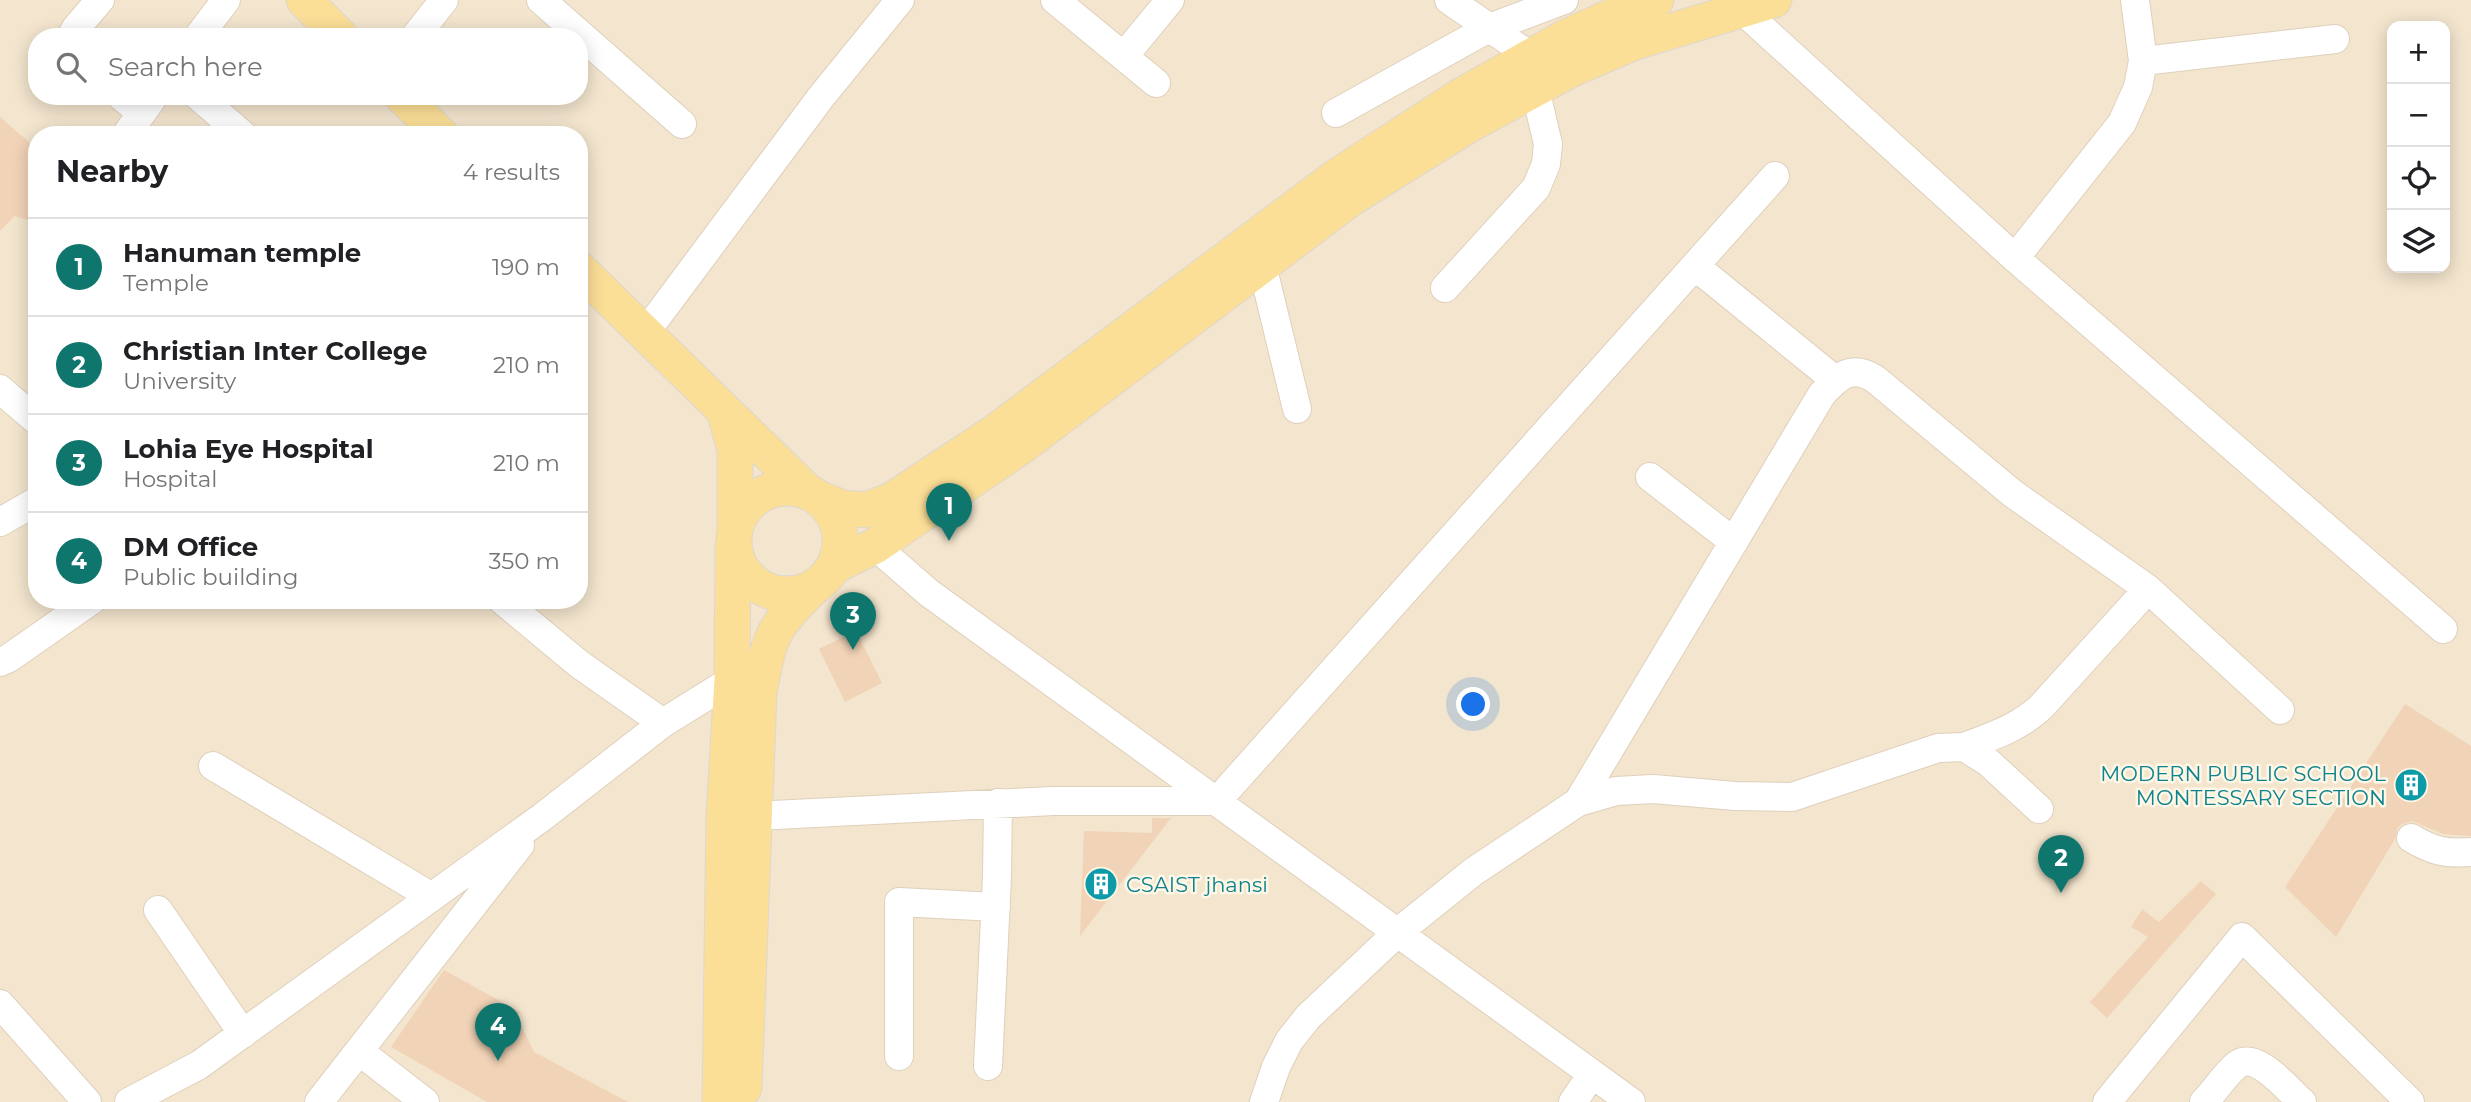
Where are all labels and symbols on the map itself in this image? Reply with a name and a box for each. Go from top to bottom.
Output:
pin: 1 [926,483,972,541]
pin: 3 [830,592,876,650]
your location [1456,687,1490,721]
place label: MODERN PUBLIC SCHOOL MONTESSARY SECTION [2100,761,2387,810]
building icon: MODERN PUBLIC SCHOOL MONTESSARY SECTION [2392,766,2430,804]
pin: 2 [2038,835,2084,893]
building icon: CSAIST jhansi [1082,865,1120,903]
place label: CSAIST jhansi [1126,872,1268,897]
pin: 4 [475,1003,521,1061]

